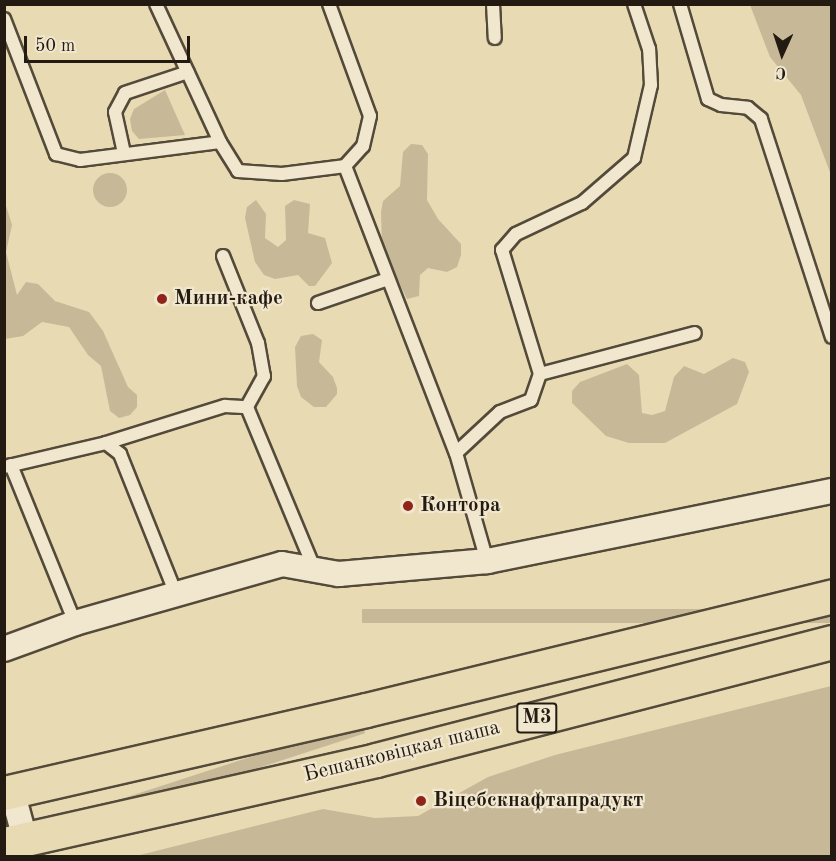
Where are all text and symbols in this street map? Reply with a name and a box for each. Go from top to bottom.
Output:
scale bar [27,24,194,62]
north arrow [752,24,812,84]
text: 50 m [35,37,75,55]
text: С [775,64,787,80]
place label: Мини-кафе [174,286,283,312]
marker: Мини-кафе [155,292,169,306]
place label: Контора [420,493,501,519]
marker: Контора [401,499,415,513]
road number: М3 [516,701,558,735]
street label: Бешанковіцкая шаша [301,715,503,789]
place label: Віцебскнафтапрадукт [433,788,643,814]
marker: Віцебскнафтапрадукт [414,794,428,808]

